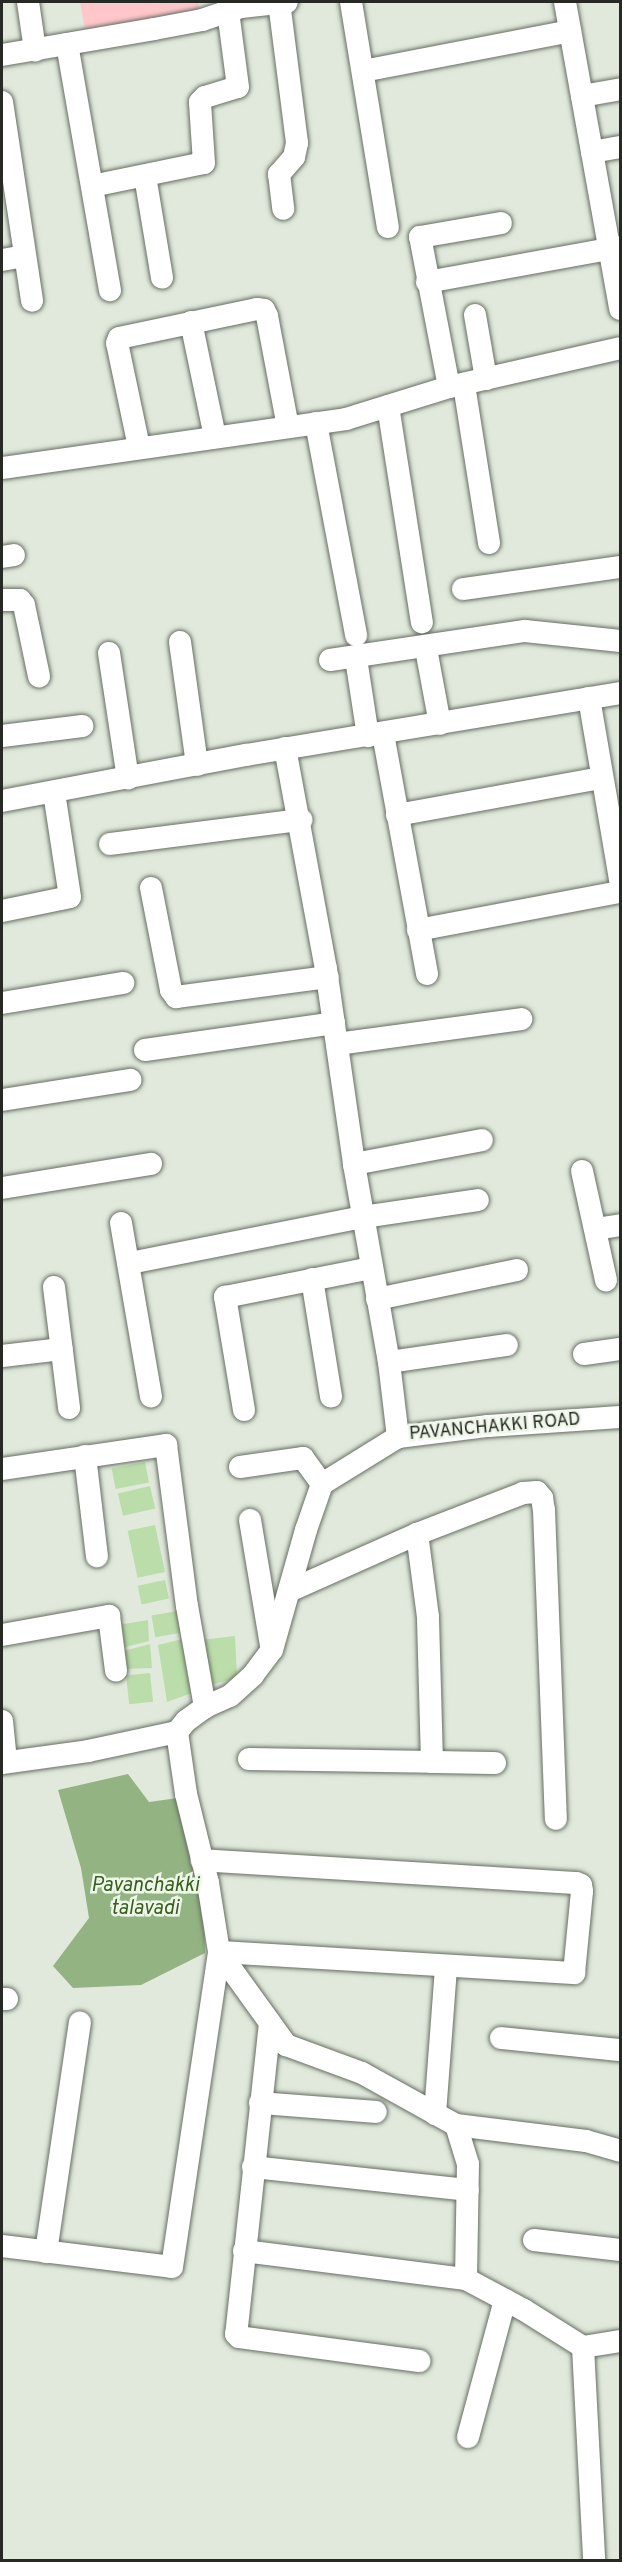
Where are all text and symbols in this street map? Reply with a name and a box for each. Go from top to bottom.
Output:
street label: PAVANCHAKKI ROAD [408,1410,582,1446]
water label: Pavanchakki talavadi [91,1875,199,1922]

